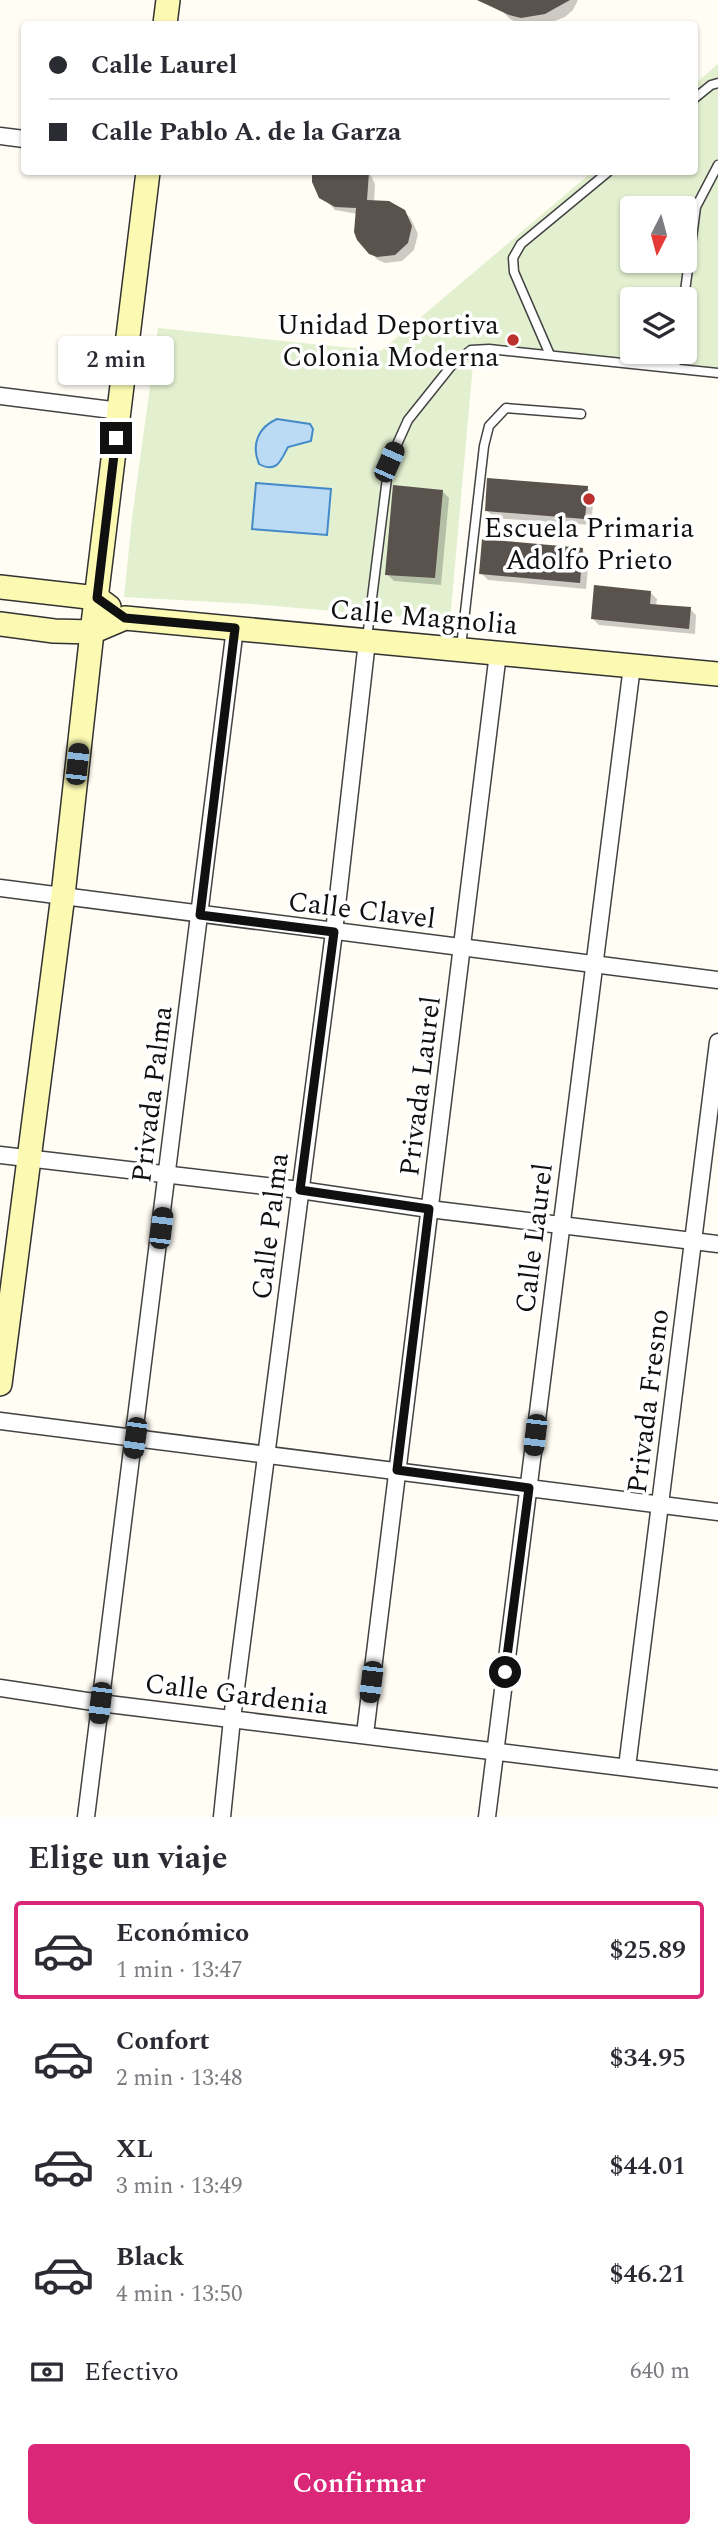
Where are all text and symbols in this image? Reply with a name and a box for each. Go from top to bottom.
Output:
text: Calle Laurel [91,45,237,85]
text: Calle Pablo A. de la Garza [91,112,401,152]
north arrow [620,196,696,273]
map controls [620,196,697,364]
button: layers [620,287,697,364]
place label: Unidad Deportiva Colonia Moderna [277,304,499,379]
marker: Unidad Deportiva Colonia Moderna [505,332,521,348]
callout: 2 min [58,336,174,386]
text: 2 min [86,343,146,378]
route end [100,422,132,454]
car [371,439,408,485]
marker: Escuela Primaria Adolfo Prieto [581,491,597,507]
place label: Escuela Primaria Adolfo Prieto [484,507,695,582]
street label: Calle Magnolia [328,588,520,647]
car [65,742,90,786]
street label: Calle Clavel [286,880,438,941]
street label: Privada Laurel [388,994,453,1179]
street label: Privada Palma [120,1003,185,1185]
street label: Calle Palma [240,1150,301,1302]
street label: Calle Laurel [504,1161,565,1316]
car [149,1206,174,1250]
street label: Privada Fresno [616,1307,681,1496]
car [523,1413,548,1457]
car [122,1416,149,1460]
route start [489,1656,521,1688]
car [359,1660,384,1704]
street label: Calle Gardenia [142,1662,332,1727]
car [88,1681,113,1725]
text: Elige un viaje [28,1834,228,1883]
text: Económico [116,1913,249,1953]
icon: car [32,1919,95,1982]
text: $25.89 [610,1930,686,1970]
text: 1 min · 13:47 [116,1953,243,1988]
text: Confort [116,2021,210,2061]
icon: car [32,2027,95,2090]
text: $34.95 [610,2038,686,2078]
text: 2 min · 13:48 [116,2061,243,2096]
text: XL [116,2129,153,2169]
icon: car [32,2135,95,2198]
text: $44.01 [610,2146,686,2186]
text: 3 min · 13:49 [116,2169,243,2204]
text: Black [116,2237,184,2277]
icon: car [32,2243,95,2306]
text: $46.21 [610,2254,686,2294]
text: 4 min · 13:50 [116,2277,243,2312]
text: Efectivo [84,2352,179,2392]
icon: cash [28,2353,66,2391]
text: 640 m [630,2354,690,2389]
button: Confirmar [28,2444,690,2524]

